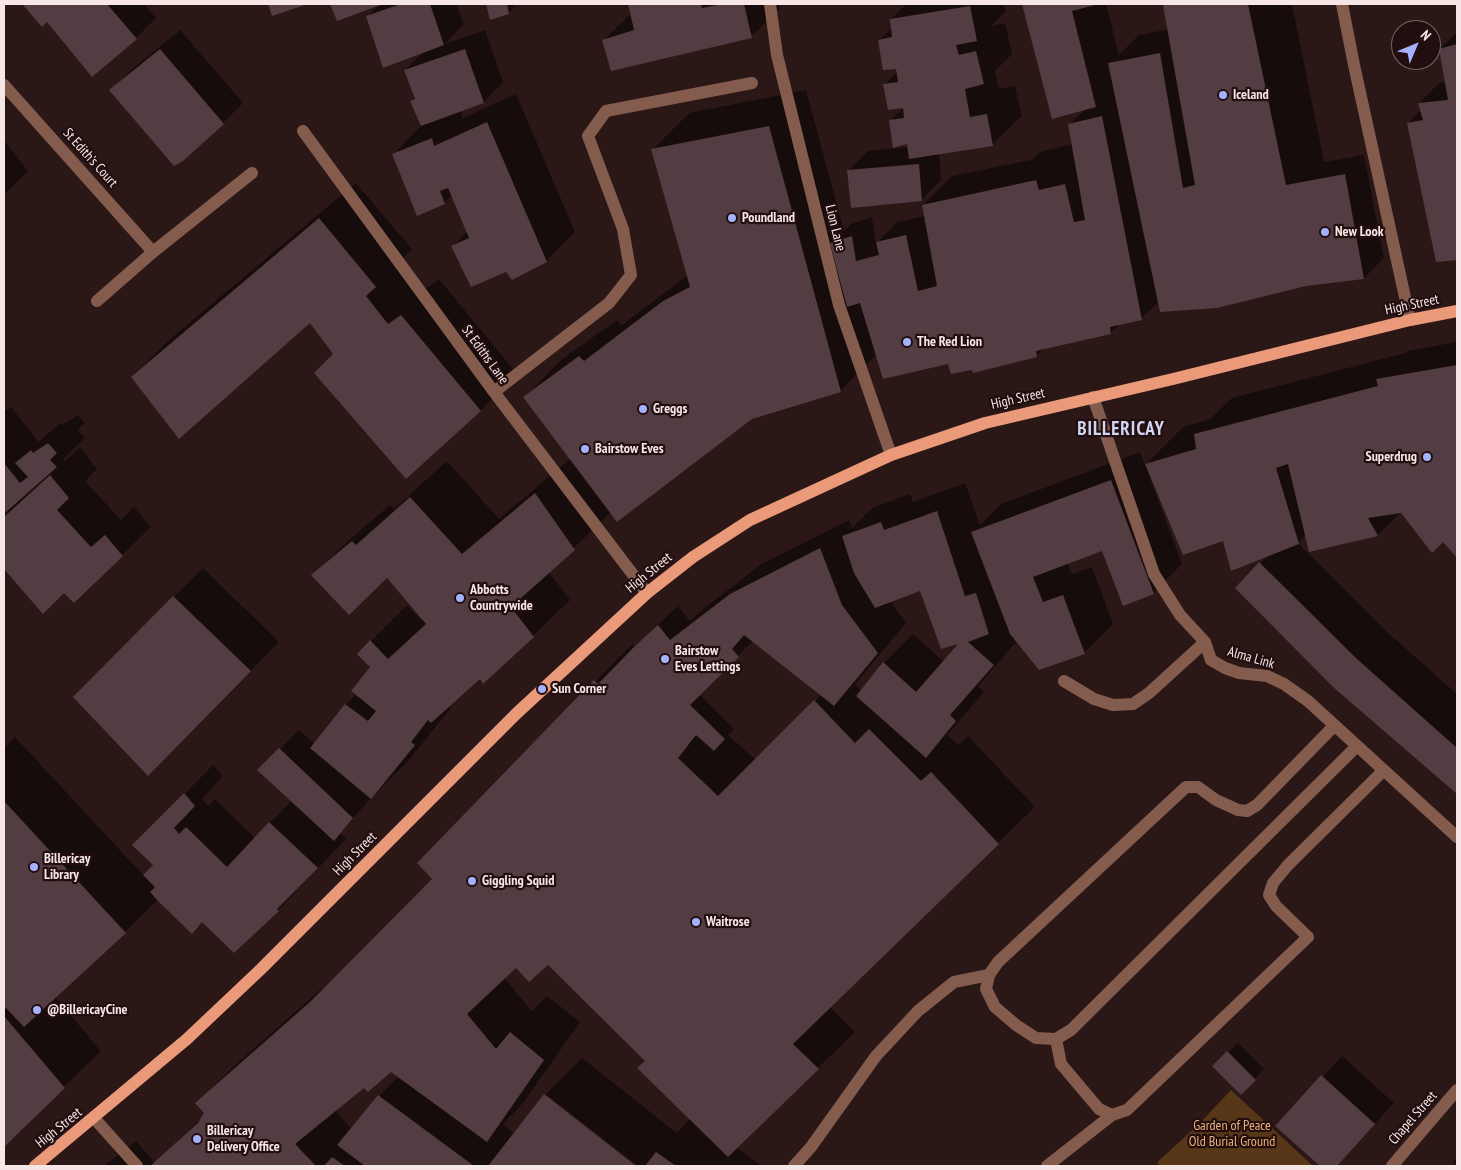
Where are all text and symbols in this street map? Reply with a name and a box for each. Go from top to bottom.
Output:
north arrow [1391,20,1441,70]
text: N [1417,26,1435,44]
place label: Iceland [1233,87,1269,103]
marker: Iceland [1217,89,1229,101]
street label: St Edith's Court [59,125,121,191]
street label: Lion Lane [821,203,849,253]
place label: Poundland [742,210,795,226]
marker: Poundland [726,212,738,224]
place label: New Look [1335,224,1384,240]
marker: New Look [1319,226,1331,238]
street label: High Street [1384,291,1440,319]
street label: St Ediths Lane [458,322,512,388]
place label: The Red Lion [917,334,982,350]
marker: The Red Lion [901,336,913,348]
street label: High Street [989,385,1047,413]
place label: Greggs [653,401,687,417]
marker: Greggs [637,403,649,415]
district label: BILLERICAY [1076,419,1166,441]
place label: Bairstow Eves [595,441,664,457]
marker: Bairstow Eves [579,443,591,455]
place label: Superdrug [1365,449,1417,465]
marker: Superdrug [1421,451,1433,463]
street label: High Street [622,549,676,597]
place label: Abbotts Countrywide [470,582,533,614]
marker: Abbotts Countrywide [454,592,466,604]
place label: Bairstow Eves Lettings [675,643,740,676]
street label: Alma Link [1226,643,1276,673]
marker: Bairstow Eves Lettings [659,653,671,665]
place label: Sun Corner [552,681,606,697]
marker: Sun Corner [536,683,548,695]
street label: High Street [330,829,380,879]
place label: Billericay Library [44,851,90,884]
marker: Billericay Library [28,861,40,873]
place label: Giggling Squid [482,873,554,889]
marker: Giggling Squid [466,875,478,887]
place label: Waitrose [706,914,750,930]
marker: Waitrose [690,916,702,928]
place label: @BillericayCine [47,1002,127,1018]
marker: @BillericayCine [31,1004,43,1016]
street label: Chapel Street [1385,1088,1441,1148]
street label: High Street [32,1104,86,1152]
park label: Garden of Peace Old Burial Ground [1189,1118,1275,1150]
place label: Billericay Delivery Office [207,1123,280,1156]
marker: Billericay Delivery Office [191,1133,203,1145]

